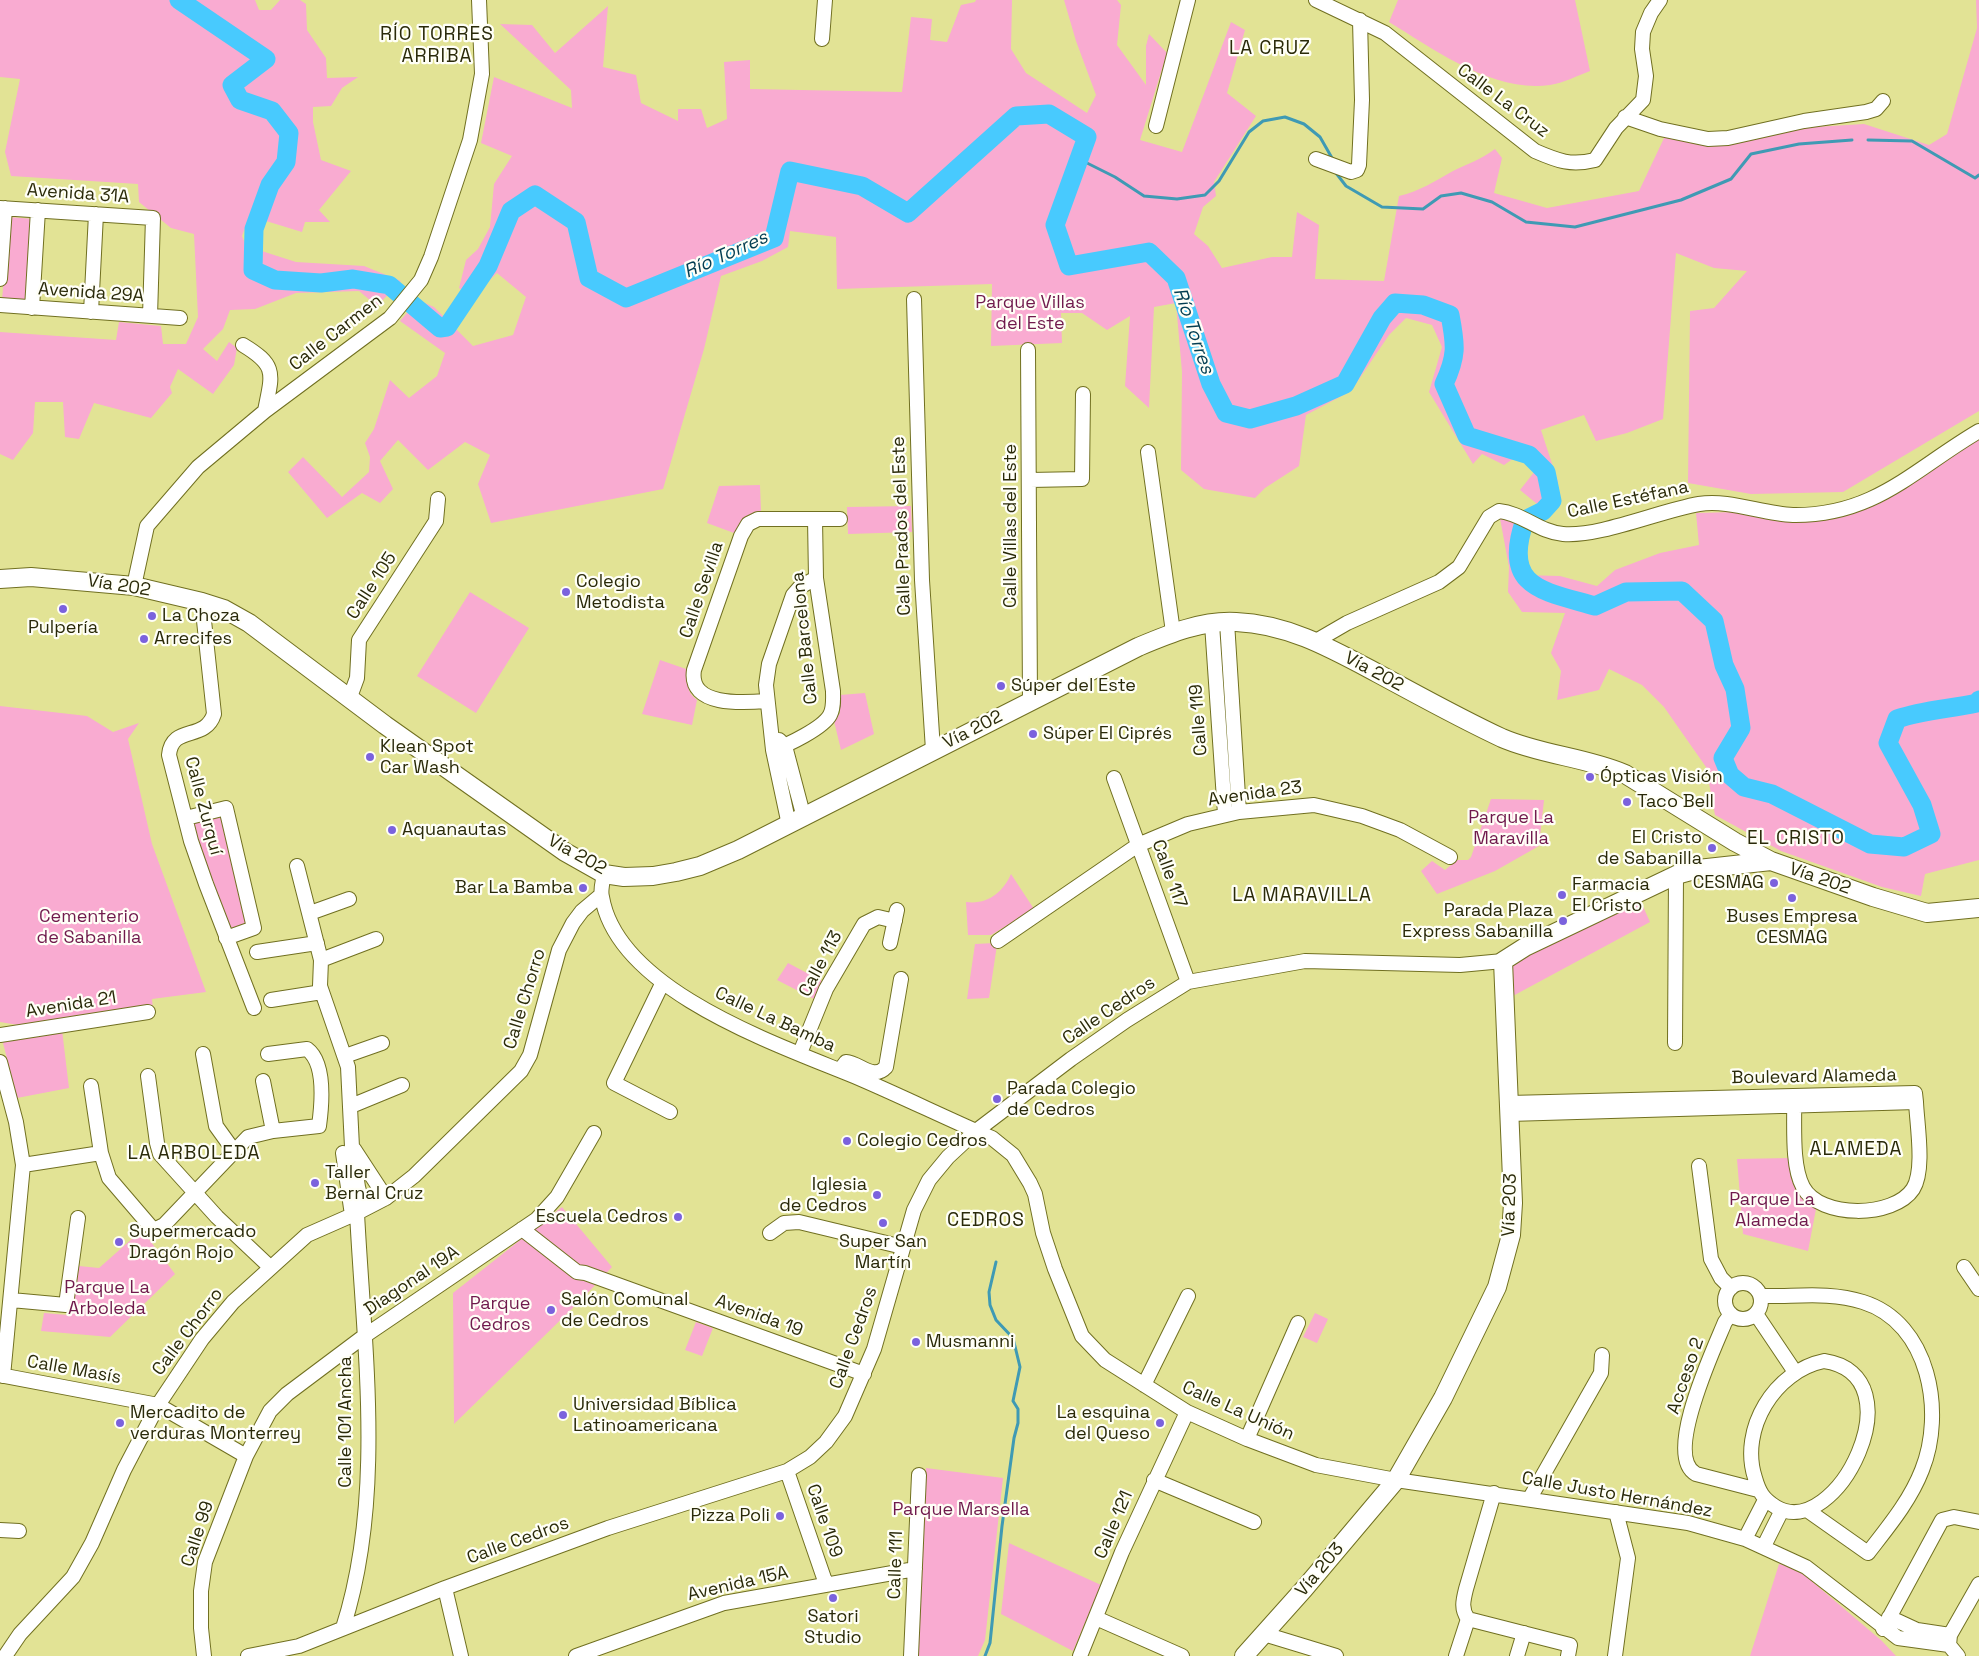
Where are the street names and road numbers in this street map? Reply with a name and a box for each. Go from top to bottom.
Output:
street label: Calle La Cruz [1453,59,1553,143]
street label: Avenida 31A [26,180,130,208]
street label: Avenida 29A [37,279,145,307]
street label: Calle Carmen [285,290,387,376]
street label: Calle Prados del Este [888,436,916,616]
street label: Calle Villas del Este [1000,444,1022,608]
street label: Calle Estéfana [1565,477,1691,523]
street label: Calle Sevilla [675,539,729,641]
street label: Calle 105 [342,548,402,624]
street label: Vía 202 [86,570,152,602]
street label: Calle Barcelona [787,571,823,705]
street label: Vía 202 [1341,647,1407,697]
street label: Calle 119 [1186,683,1212,757]
street label: Vía 202 [940,706,1006,754]
street label: Calle Zurquí [180,755,226,857]
street label: Avenida 23 [1207,777,1303,811]
street label: Vía 202 [544,830,610,880]
street label: Calle 117 [1147,837,1191,911]
street label: Vía 202 [1786,858,1854,900]
street label: Calle 113 [795,927,847,1001]
street label: Calle Chorro [499,946,551,1052]
street label: Calle Cedros [1059,972,1159,1050]
street label: Calle La Bamba [711,983,839,1057]
street label: Avenida 21 [24,987,118,1023]
street label: Boulevard Alameda [1731,1065,1897,1089]
street label: Vía 203 [1498,1173,1522,1237]
street label: Diagonal 19A [361,1241,463,1321]
street label: Calle Chorro [148,1284,228,1380]
street label: Calle Cedros [826,1284,882,1392]
street label: Avenida 19 [712,1290,806,1342]
street label: Acceso 2 [1663,1335,1709,1417]
street label: Calle Masís [25,1351,123,1389]
street label: Calle 101 Ancha [335,1356,357,1488]
street label: Calle La Unión [1179,1377,1297,1445]
street label: Calle Justo Hernández [1520,1468,1714,1522]
street label: Calle 109 [801,1482,847,1560]
street label: Calle 121 [1090,1488,1138,1562]
street label: Calle 99 [177,1498,219,1570]
street label: Calle Cedros [464,1513,572,1569]
street label: Calle 111 [884,1530,908,1600]
street label: Vía 203 [1291,1539,1349,1601]
street label: Avenida 15A [686,1562,790,1606]

